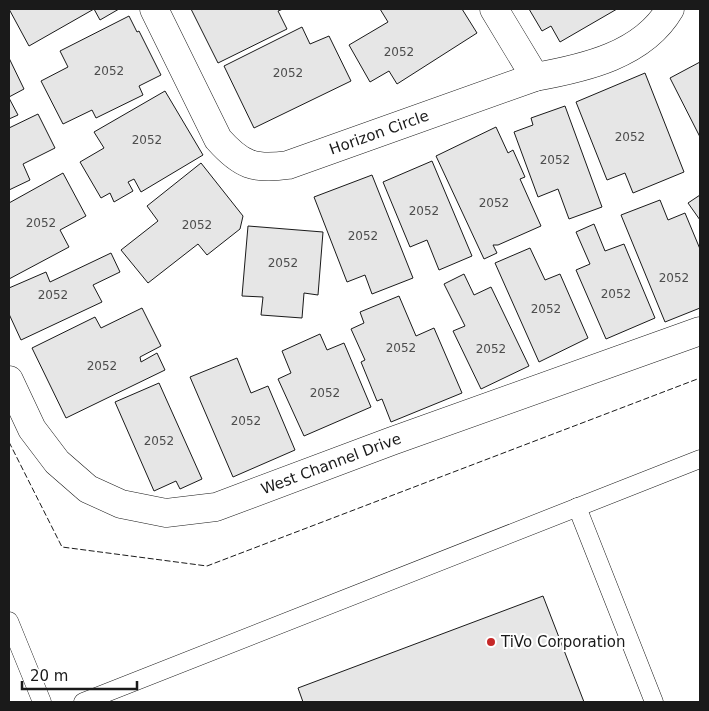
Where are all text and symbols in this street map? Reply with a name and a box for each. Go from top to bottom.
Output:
house number: 2052 [384,45,414,59]
house number: 2052 [94,64,124,78]
house number: 2052 [273,66,303,80]
street label: Horizon Circle [327,107,431,159]
house number: 2052 [615,130,645,144]
house number: 2052 [132,133,162,147]
house number: 2052 [540,153,570,167]
house number: 2052 [479,196,509,210]
house number: 2052 [409,204,439,218]
house number: 2052 [26,216,56,230]
house number: 2052 [182,218,212,232]
house number: 2052 [348,229,378,243]
house number: 2052 [268,256,298,270]
house number: 2052 [659,271,689,285]
house number: 2052 [601,287,631,301]
house number: 2052 [38,288,68,302]
house number: 2052 [531,302,561,316]
house number: 2052 [386,341,416,355]
house number: 2052 [476,342,506,356]
house number: 2052 [87,359,117,373]
house number: 2052 [310,386,340,400]
house number: 2052 [231,414,261,428]
street label: West Channel Drive [259,430,403,498]
house number: 2052 [144,434,174,448]
place label: TiVo Corporation [500,633,626,651]
marker: TiVo Corporation [485,636,497,648]
scale bar [22,658,138,690]
text: 20 m [30,667,68,685]

